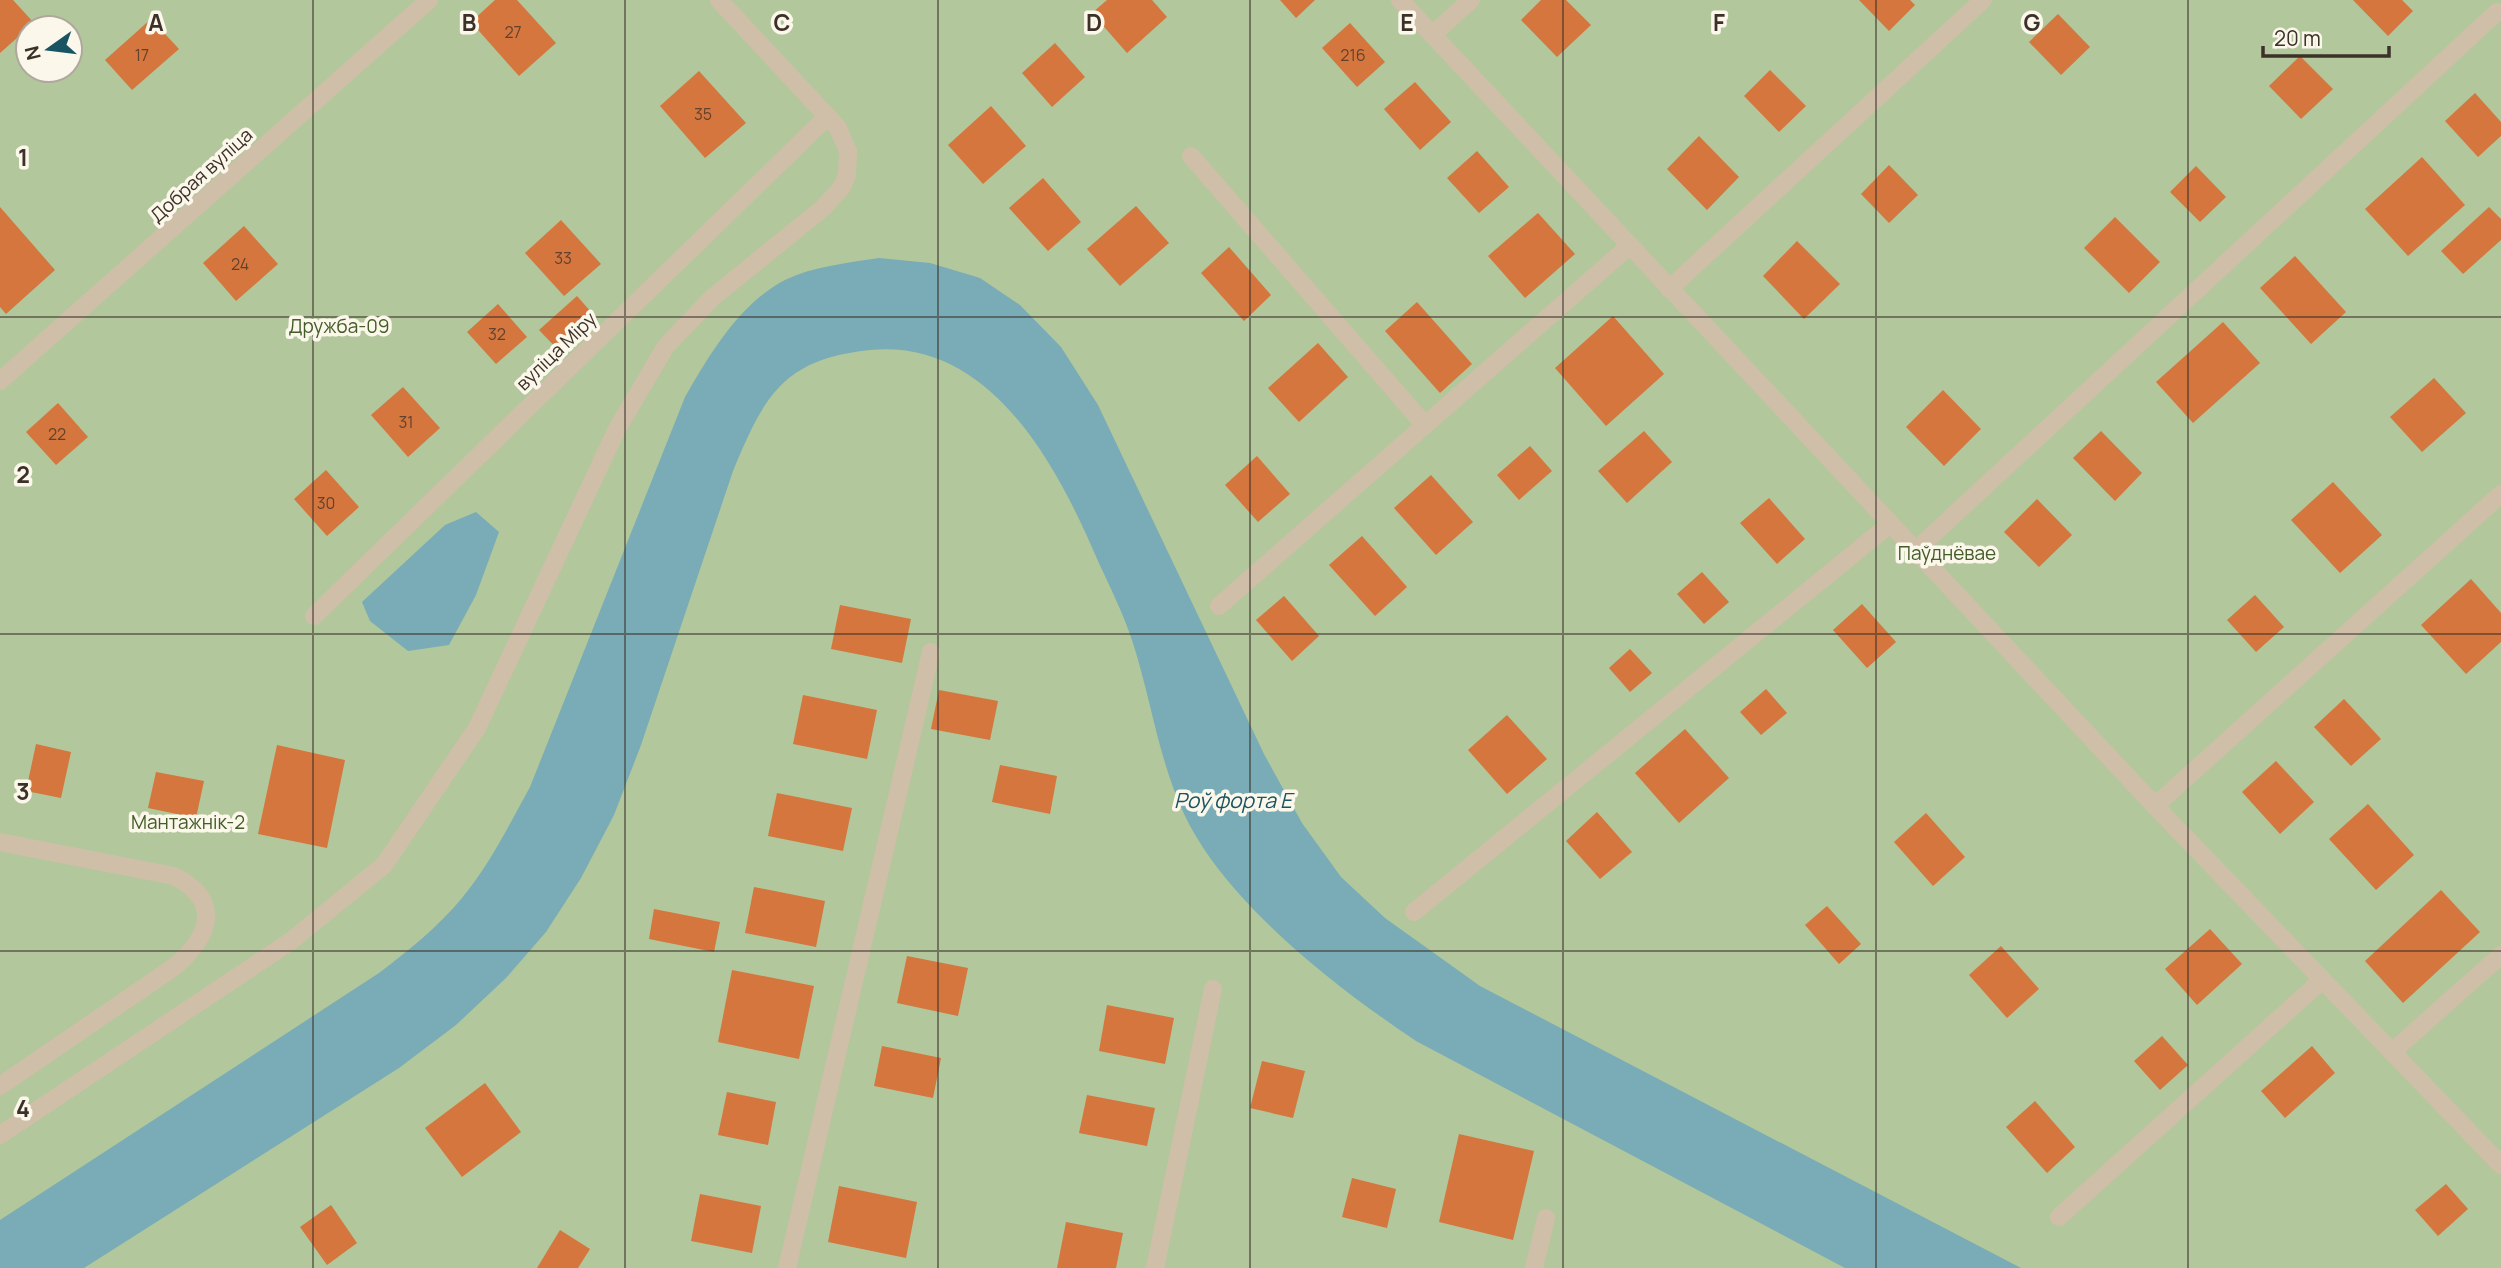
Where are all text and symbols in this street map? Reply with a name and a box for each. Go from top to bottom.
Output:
text: A [148,6,164,38]
text: B [462,6,476,38]
text: C [774,6,791,38]
text: D [1086,6,1102,38]
text: E [1400,6,1414,38]
text: F [1713,6,1725,38]
text: G [2024,6,2041,38]
north arrow [14,14,84,84]
scale bar [2263,14,2389,58]
house number: 27 [504,21,522,43]
text: 20 m [2274,24,2321,52]
text: N [18,43,47,63]
house number: 17 [135,44,149,66]
house number: 216 [1340,44,1366,66]
house number: 35 [694,103,712,125]
street label: Добрая вуліца [144,122,258,228]
text: 1 [18,141,28,173]
house number: 33 [554,247,572,269]
house number: 24 [231,253,249,275]
street label: вуліца Міру [510,306,602,396]
park label: Дружба-09 [288,313,390,339]
house number: 32 [488,323,506,345]
house number: 31 [398,411,414,433]
house number: 22 [48,423,66,445]
text: 2 [16,458,30,490]
house number: 30 [317,492,335,514]
park label: Паўднёвае [1898,540,1996,566]
text: 3 [16,775,30,807]
water label: Роў форта Е [1174,786,1295,814]
park label: Мантажнік-2 [131,809,245,835]
text: 4 [16,1092,30,1124]

